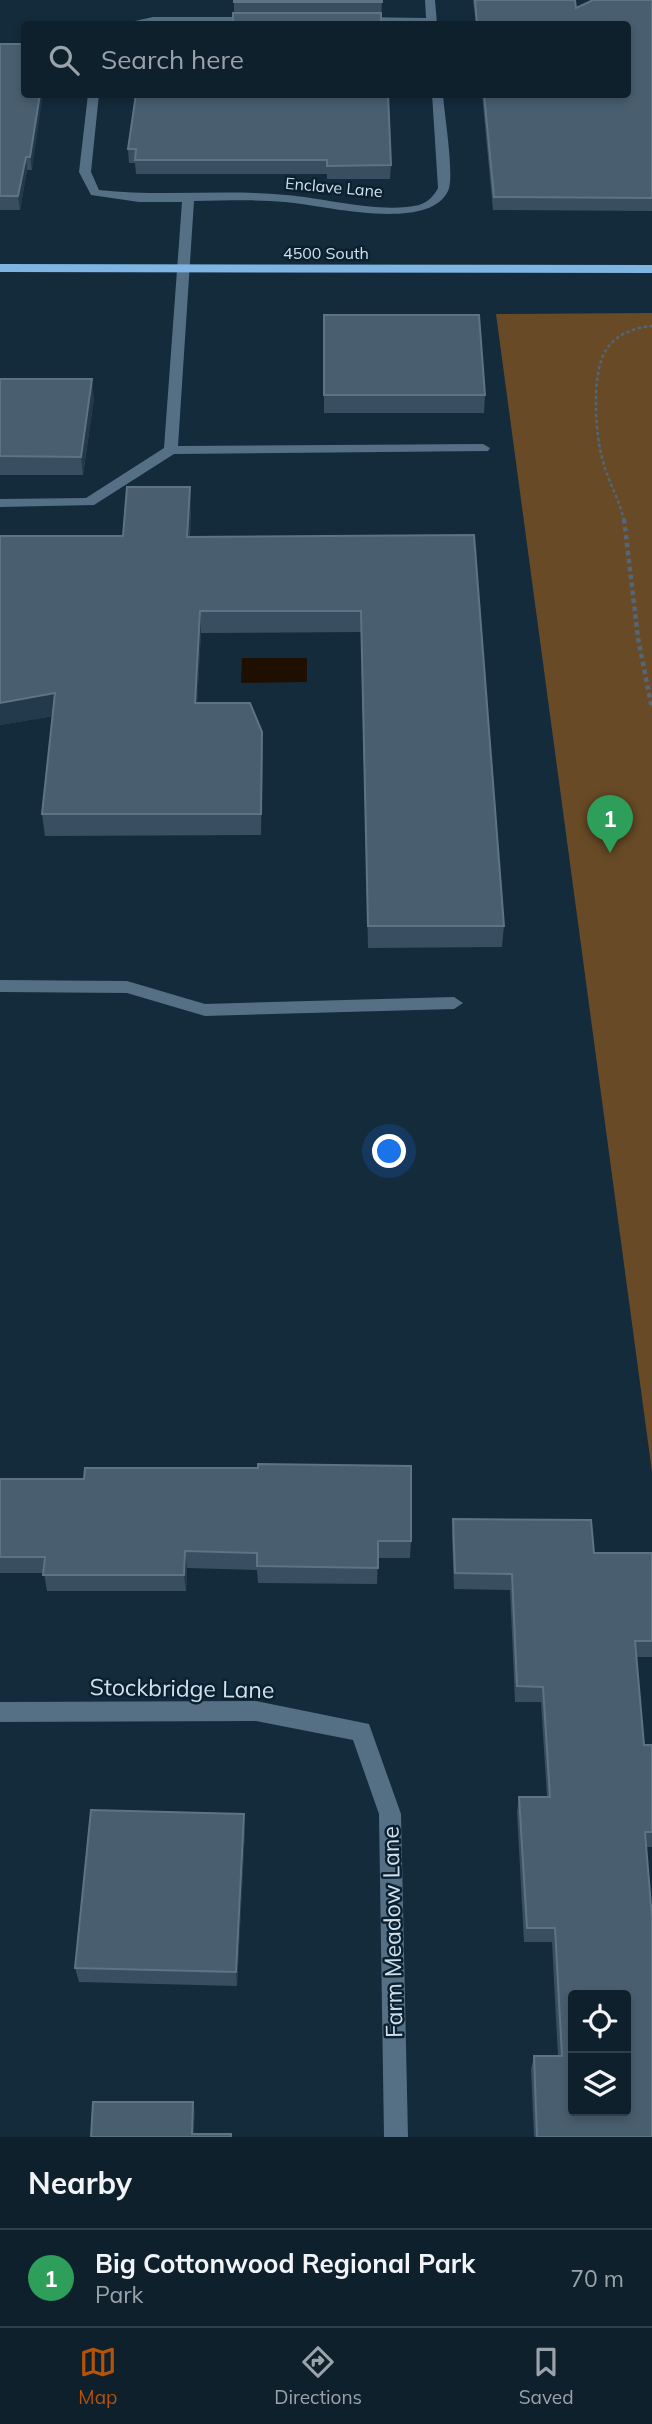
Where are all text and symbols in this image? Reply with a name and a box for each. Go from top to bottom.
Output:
search box [21,21,631,98]
icon: search [45,41,83,79]
text: Search here [101,43,244,76]
street label: Enclave Lane [284,173,384,201]
street label: 4500 South [283,243,369,263]
pin: 1 [587,795,633,853]
your location [372,1134,406,1168]
street label: Stockbridge Lane [89,1672,275,1704]
street label: Farm Meadow Lane [376,1826,408,2038]
map controls [568,1990,631,2116]
button: locate [568,1990,631,2053]
button: layers [568,2053,631,2116]
text: Nearby [28,2164,132,2202]
text: Big Cottonwood Regional Park [95,2247,475,2280]
text: 1 [44,2264,58,2293]
text: 70 m [570,2264,624,2293]
text: Park [95,2280,143,2309]
tab: Map [78,2343,117,2409]
tab: Directions [274,2343,362,2409]
tab: Saved [519,2343,574,2409]

